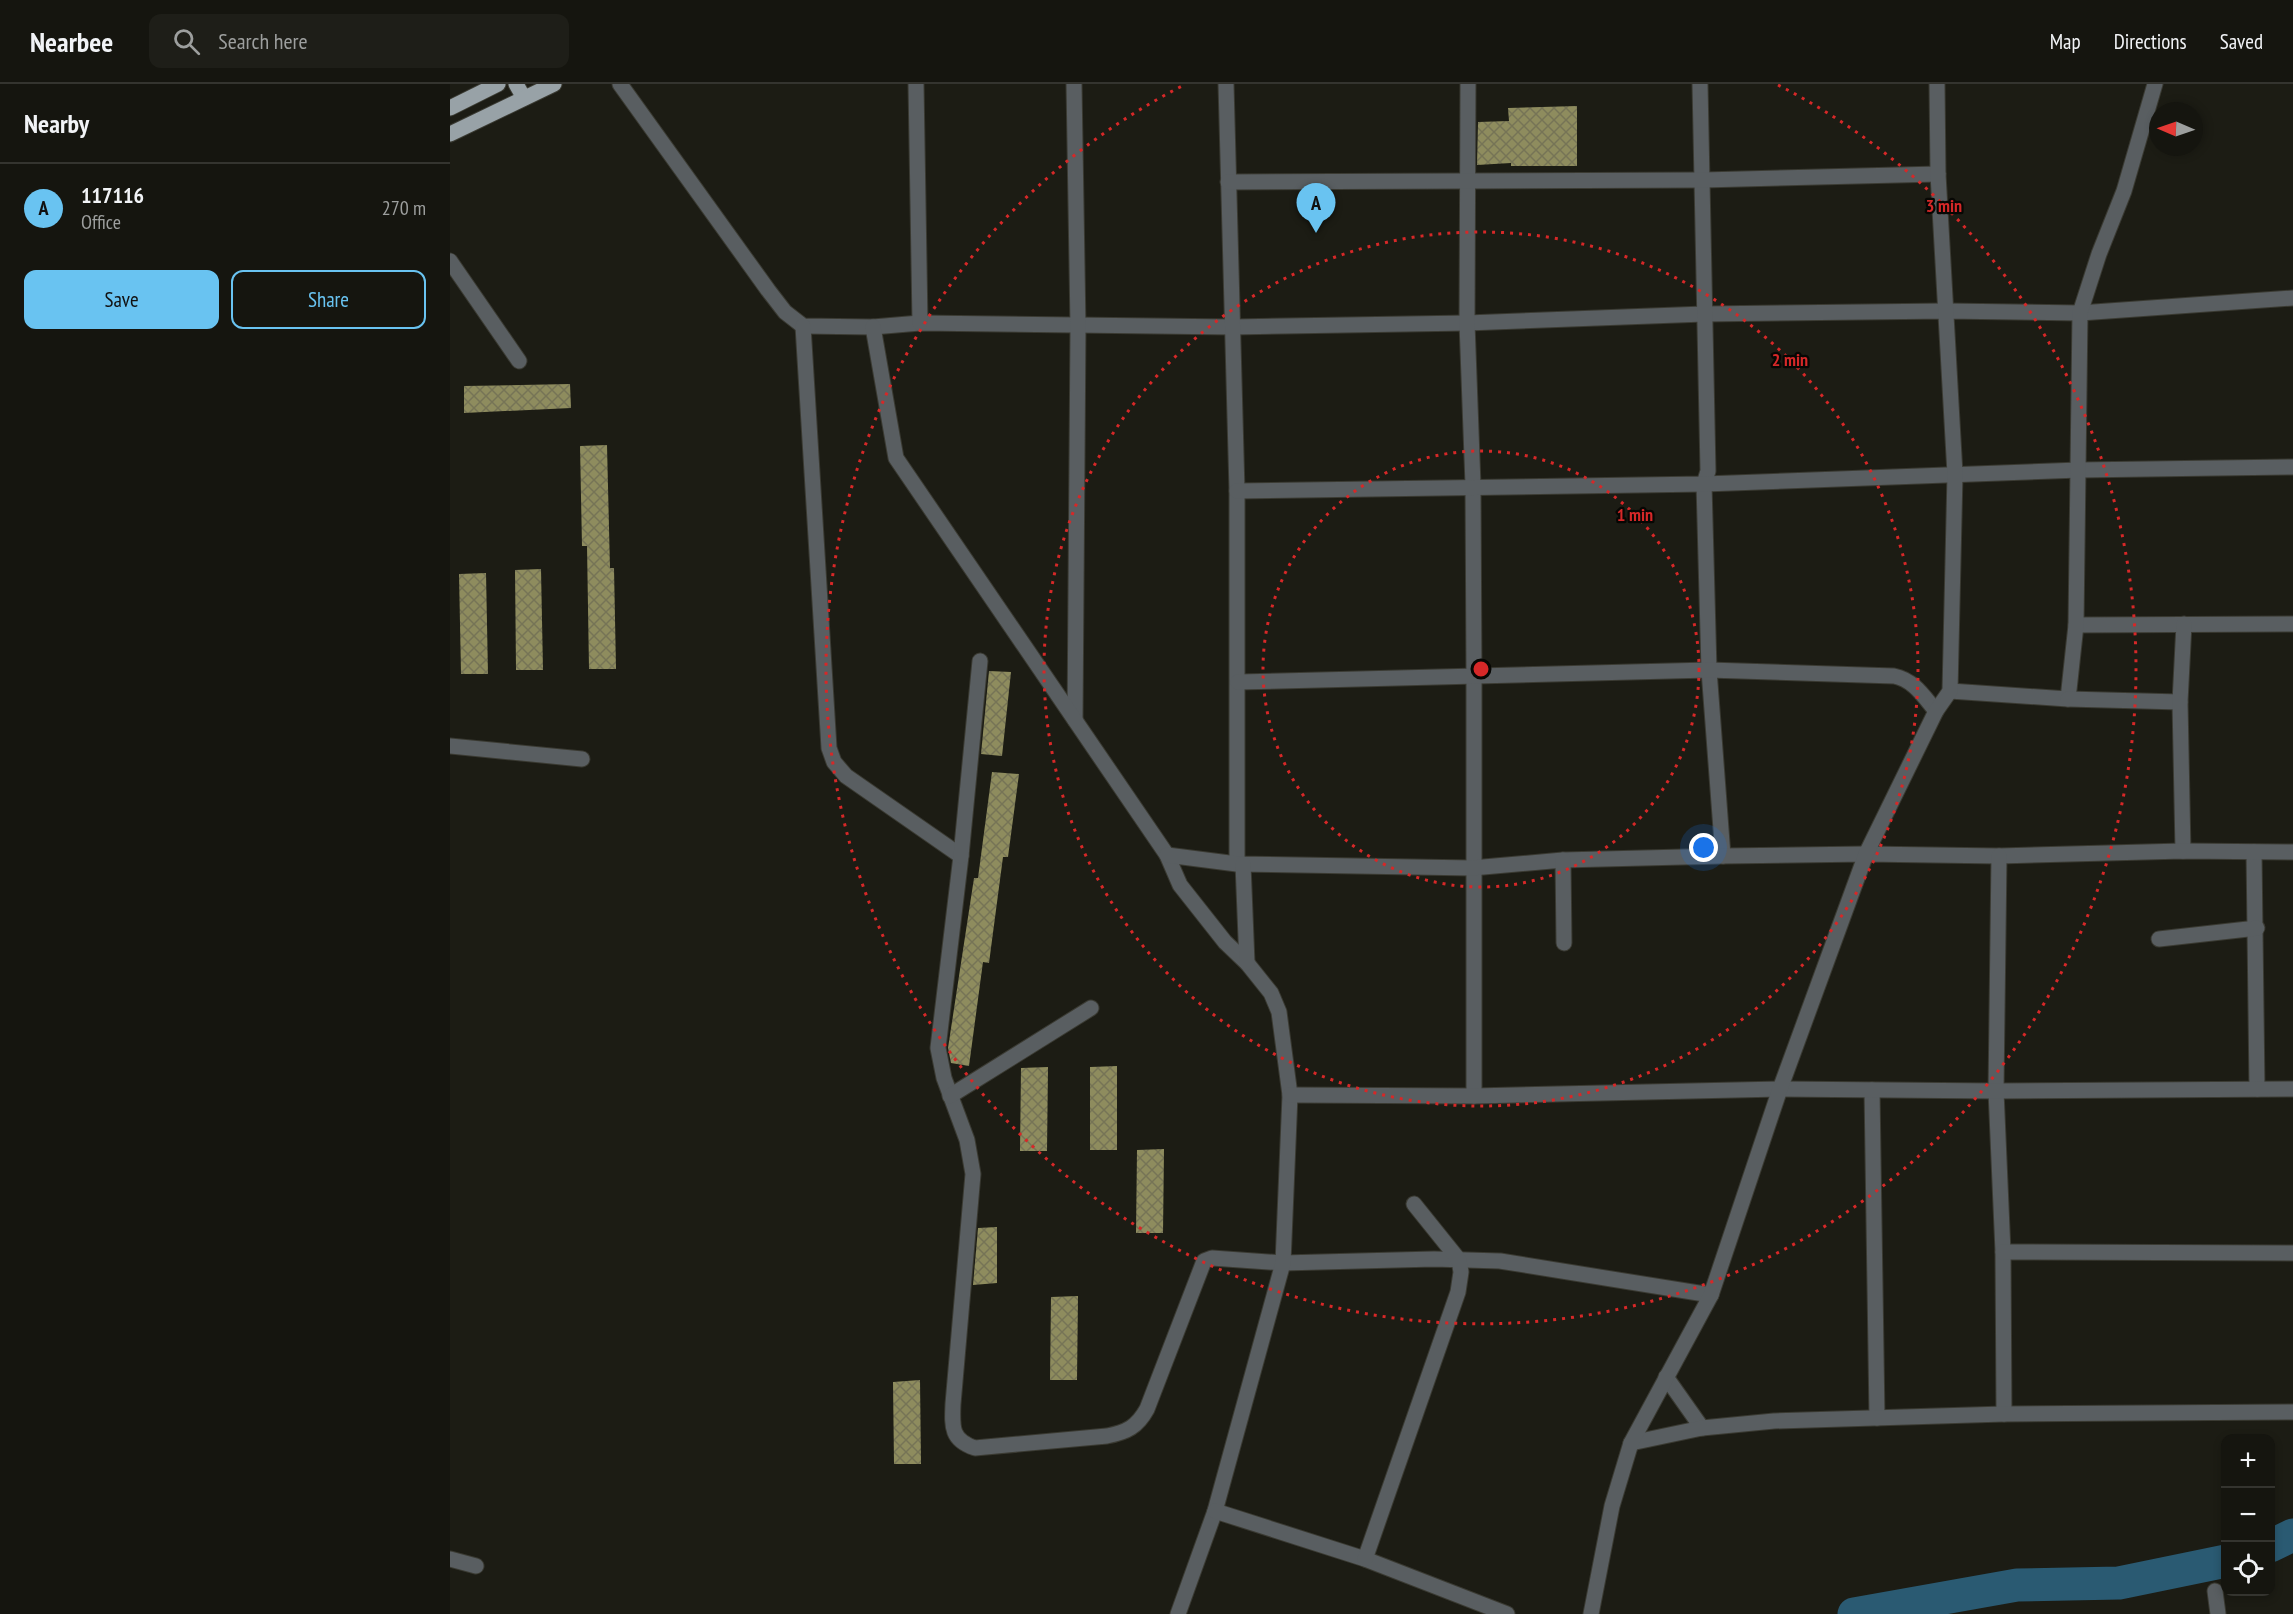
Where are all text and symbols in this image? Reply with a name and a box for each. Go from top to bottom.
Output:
search box [149,14,569,68]
text: Nearbee [30,23,113,60]
icon: search [170,25,203,58]
text: Search here [218,27,308,55]
text: Map [2050,28,2081,55]
text: Directions [2114,28,2187,55]
text: Saved [2220,28,2263,55]
north arrow [2149,102,2203,156]
text: Nearby [24,107,89,140]
text: 117116 [81,181,144,209]
pin: A [1296,184,1336,233]
text: 3 min [1926,194,1962,217]
text: A [38,195,49,221]
text: 270 m [382,195,426,221]
text: Office [81,209,121,235]
button: Save [24,270,219,329]
button: Share [231,270,426,329]
text: 2 min [1772,348,1808,371]
text: 1 min [1617,503,1653,526]
centre of rings [1471,659,1491,679]
your location [1689,833,1718,862]
map controls [2221,1434,2275,1596]
button: + [2221,1434,2275,1488]
button: − [2221,1488,2275,1542]
button: locate [2221,1542,2275,1596]

